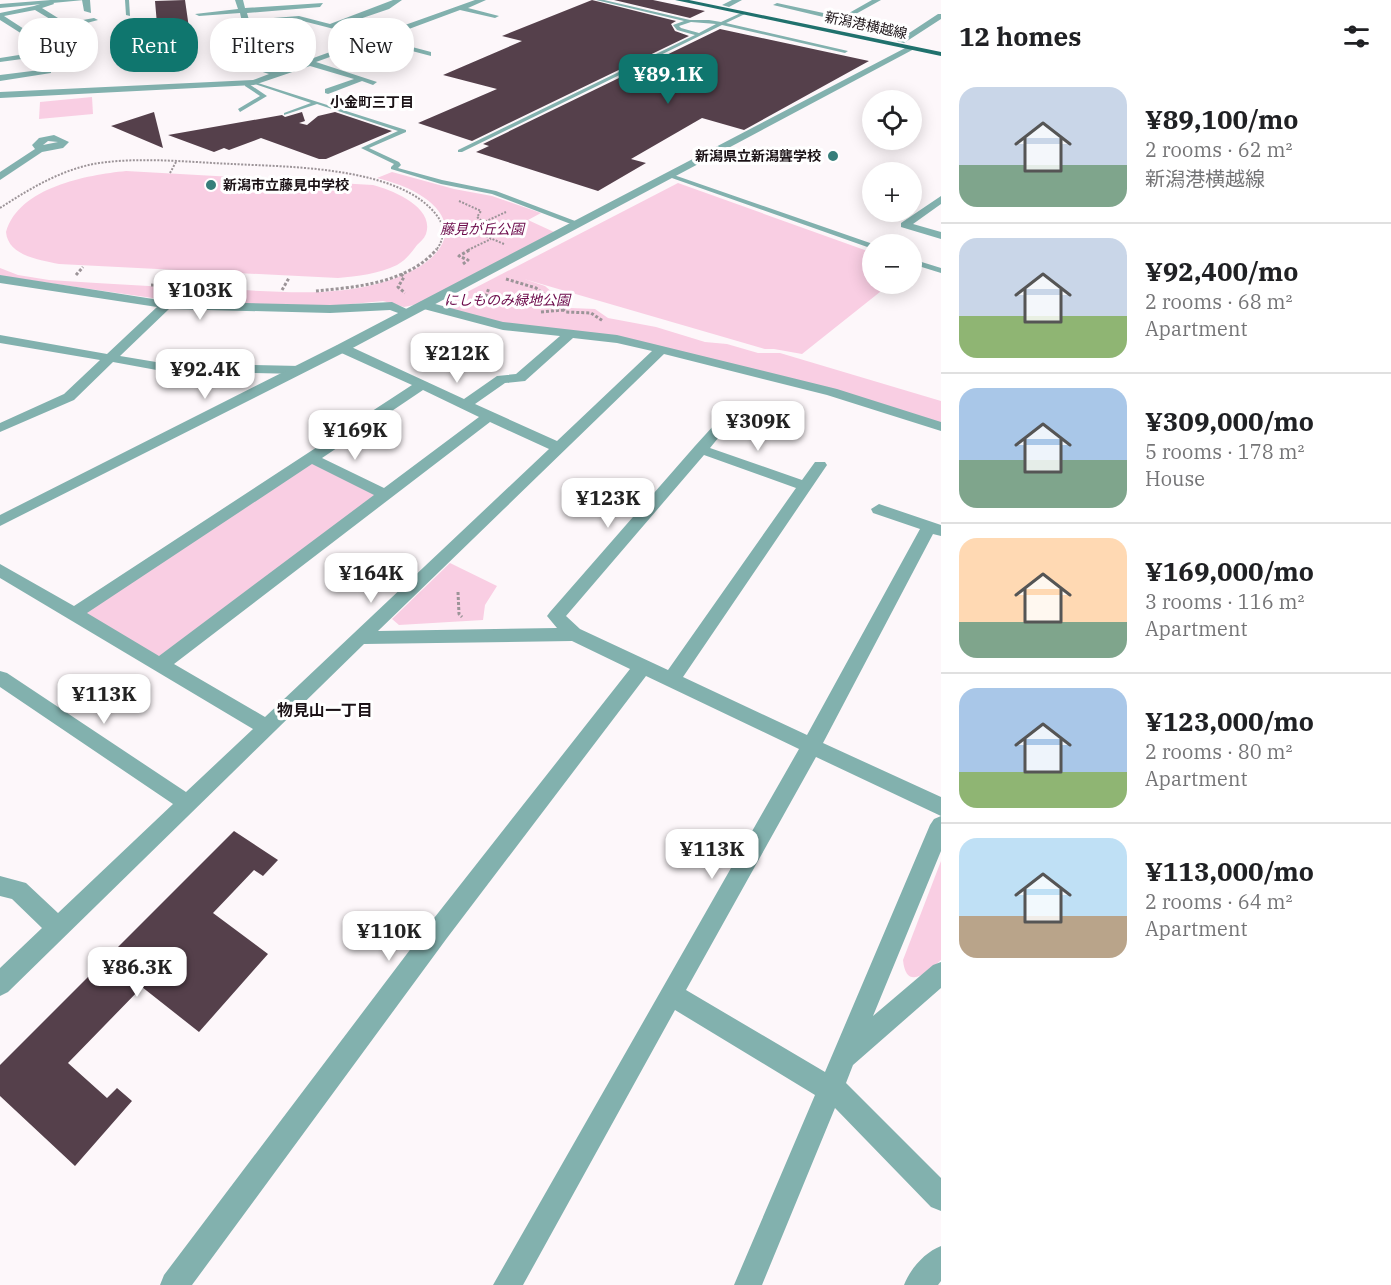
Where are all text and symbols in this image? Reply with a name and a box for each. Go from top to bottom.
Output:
street label: 新潟港横越線 [823,7,909,43]
chip: Buy [18,18,98,72]
chip: Rent [110,18,198,72]
chip: Filters [210,18,316,72]
chip: New [328,18,414,72]
text: 12 homes [959,19,1081,53]
icon: filters [1340,20,1373,53]
pin: ¥89.1K [619,54,717,105]
text: ¥89.1K [633,60,703,87]
map controls [862,90,922,294]
button: locate [862,90,922,150]
district label: 小金町三丁目 [330,93,414,111]
text: ¥89,100/mo [1145,102,1298,136]
icon: home [1007,111,1079,183]
text: 2 rooms · 62 m² [1145,136,1292,163]
place label: 新潟県立新潟聾学校 [695,147,821,165]
marker: 新潟県立新潟聾学校 [826,149,840,163]
button: + [862,162,922,222]
text: 新潟港横越線 [1145,165,1265,192]
place label: 新潟市立藤見中学校 [223,176,349,194]
marker: 新潟市立藤見中学校 [204,178,218,192]
park label: 藤見が丘公園 [440,220,526,238]
button: − [862,234,922,294]
text: ¥92,400/mo [1145,254,1298,288]
icon: home [1007,262,1079,334]
pin: ¥103K [158,270,242,321]
text: ¥103K [168,276,232,303]
text: 2 rooms · 68 m² [1145,288,1292,315]
park label: にしものみ緑地公園 [444,291,572,309]
text: Apartment [1145,315,1248,342]
pin: ¥212K [415,333,499,384]
text: ¥212K [425,339,489,366]
pin: ¥92.4K [156,349,254,400]
text: ¥92.4K [170,355,240,382]
pin: ¥309K [716,401,800,452]
text: ¥309,000/mo [1145,404,1314,438]
text: ¥309K [726,407,790,434]
pin: ¥169K [313,410,397,461]
icon: home [1007,412,1079,484]
text: ¥169K [323,416,387,443]
text: 5 rooms · 178 m² [1145,438,1304,465]
text: House [1145,465,1205,492]
pin: ¥123K [566,478,650,529]
text: ¥123K [576,484,640,511]
pin: ¥164K [329,553,413,604]
text: ¥169,000/mo [1145,554,1314,588]
text: ¥164K [339,559,403,586]
icon: home [1007,562,1079,634]
text: 3 rooms · 116 m² [1145,588,1304,615]
text: Apartment [1145,615,1248,642]
pin: ¥113K [62,674,146,725]
text: ¥113K [72,680,136,707]
district label: 物見山一丁目 [277,700,373,720]
text: ¥123,000/mo [1145,704,1314,738]
icon: home [1007,712,1079,784]
text: 2 rooms · 80 m² [1145,738,1292,765]
text: Apartment [1145,765,1248,792]
pin: ¥113K [670,829,754,880]
text: ¥113K [680,835,744,862]
text: ¥113,000/mo [1145,854,1314,888]
icon: home [1007,862,1079,934]
text: 2 rooms · 64 m² [1145,888,1292,915]
pin: ¥110K [347,911,431,962]
text: Apartment [1145,915,1248,942]
text: ¥110K [357,917,421,944]
pin: ¥86.3K [88,947,186,998]
text: ¥86.3K [102,953,172,980]

